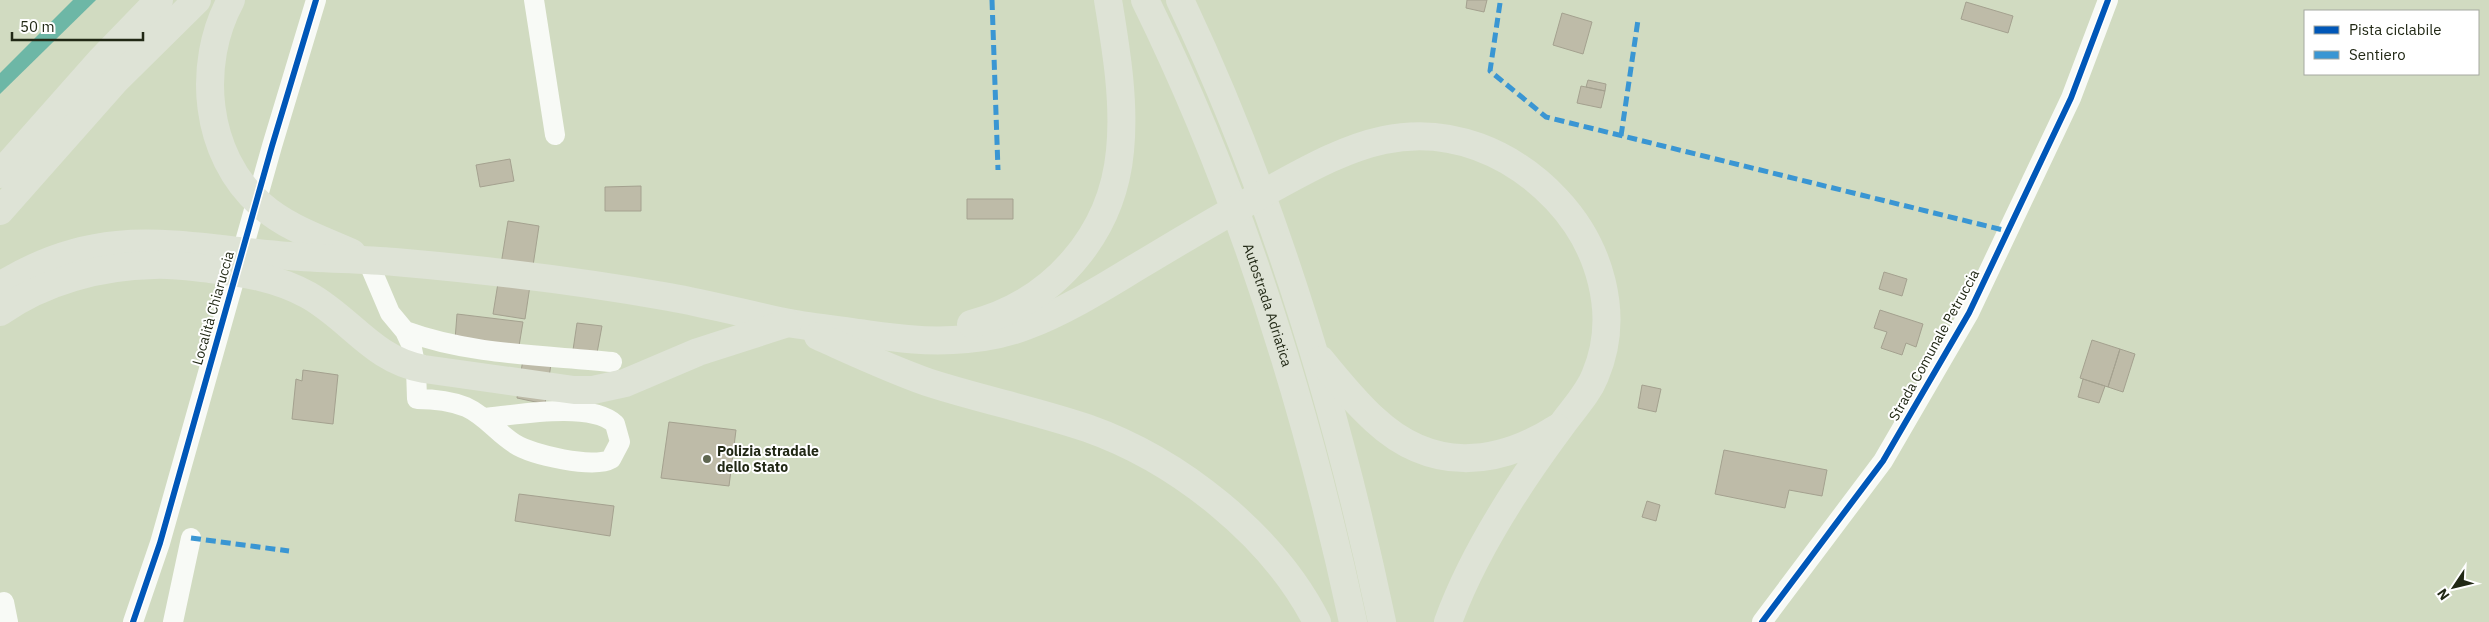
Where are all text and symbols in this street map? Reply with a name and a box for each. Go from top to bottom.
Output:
scale bar [12,10,144,42]
legend [2304,10,2479,75]
text: 50 m [20,17,55,36]
text: Pista ciclabile [2349,20,2442,39]
text: Sentiero [2349,45,2406,64]
street label: Autostrada Adriatica [1239,241,1296,369]
street label: Località Chiaruccia [188,248,238,367]
street label: Strada Comunale Petruccia [1885,266,1983,424]
place label: Polizia stradale dello Stato [717,442,819,476]
marker: Polizia stradale dello Stato [701,453,713,465]
north arrow [2429,562,2479,612]
text: N [2433,585,2454,604]

